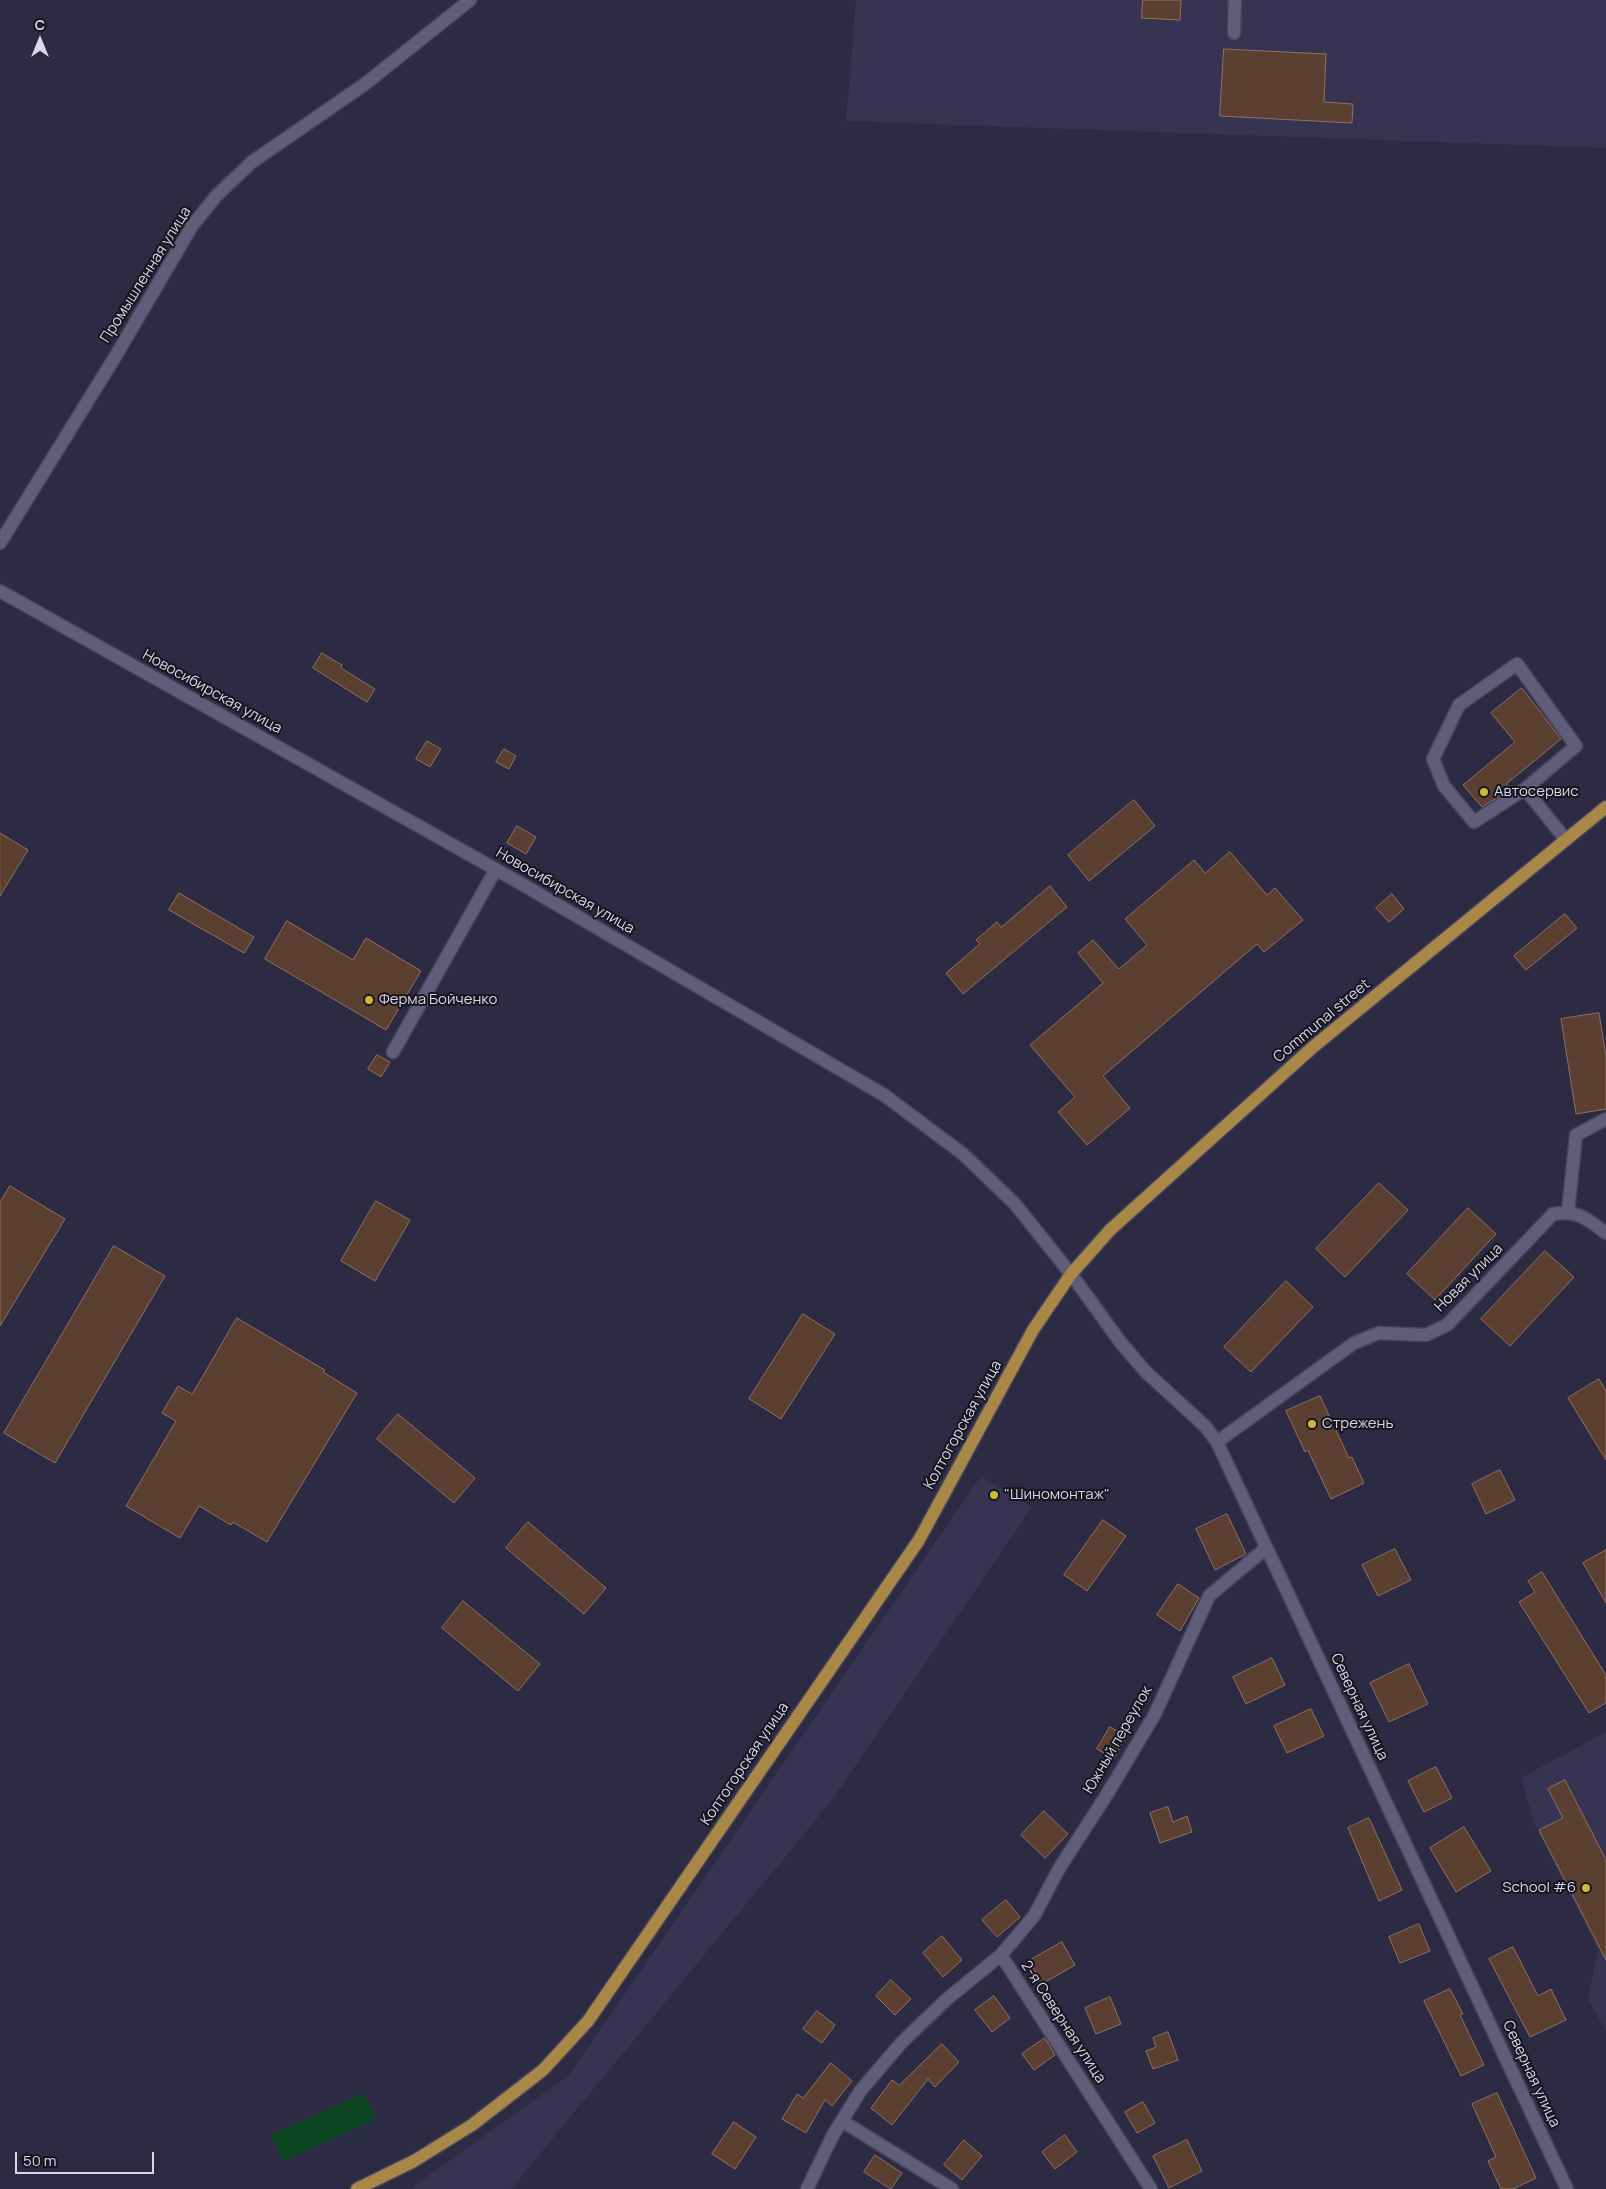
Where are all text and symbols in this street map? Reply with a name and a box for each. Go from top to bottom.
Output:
north arrow [15,15,65,65]
text: С [35,15,45,34]
street label: Промышленная улица [97,204,195,346]
street label: Новосибирская улица [139,646,285,738]
place label: Автосервис [1494,783,1579,801]
marker: Автосервис [1478,786,1490,798]
street label: Новосибирская улица [493,844,637,938]
street label: Communal street [1270,975,1374,1067]
place label: Ферма Бойченко [379,991,497,1009]
marker: Ферма Бойченко [363,994,375,1006]
street label: Новая улица [1431,1240,1507,1316]
street label: Колтогорская улица [920,1357,1006,1493]
place label: Стрежень [1322,1415,1394,1433]
marker: Стрежень [1306,1418,1318,1430]
place label: "Шиномонтаж" [1004,1486,1110,1504]
marker: "Шиномонтаж" [988,1489,1000,1501]
street label: Северная улица [1326,1651,1392,1763]
street label: Южный переулок [1080,1683,1156,1797]
street label: Колтогорская улица [697,1699,793,1829]
place label: School #6 [1502,1879,1576,1897]
marker: School #6 [1580,1882,1592,1894]
street label: 2-я Северная улица [1017,1957,1109,2087]
street label: Северная улица [1498,2018,1564,2130]
scale bar [18,2142,156,2174]
text: 50 m [23,2150,57,2171]

